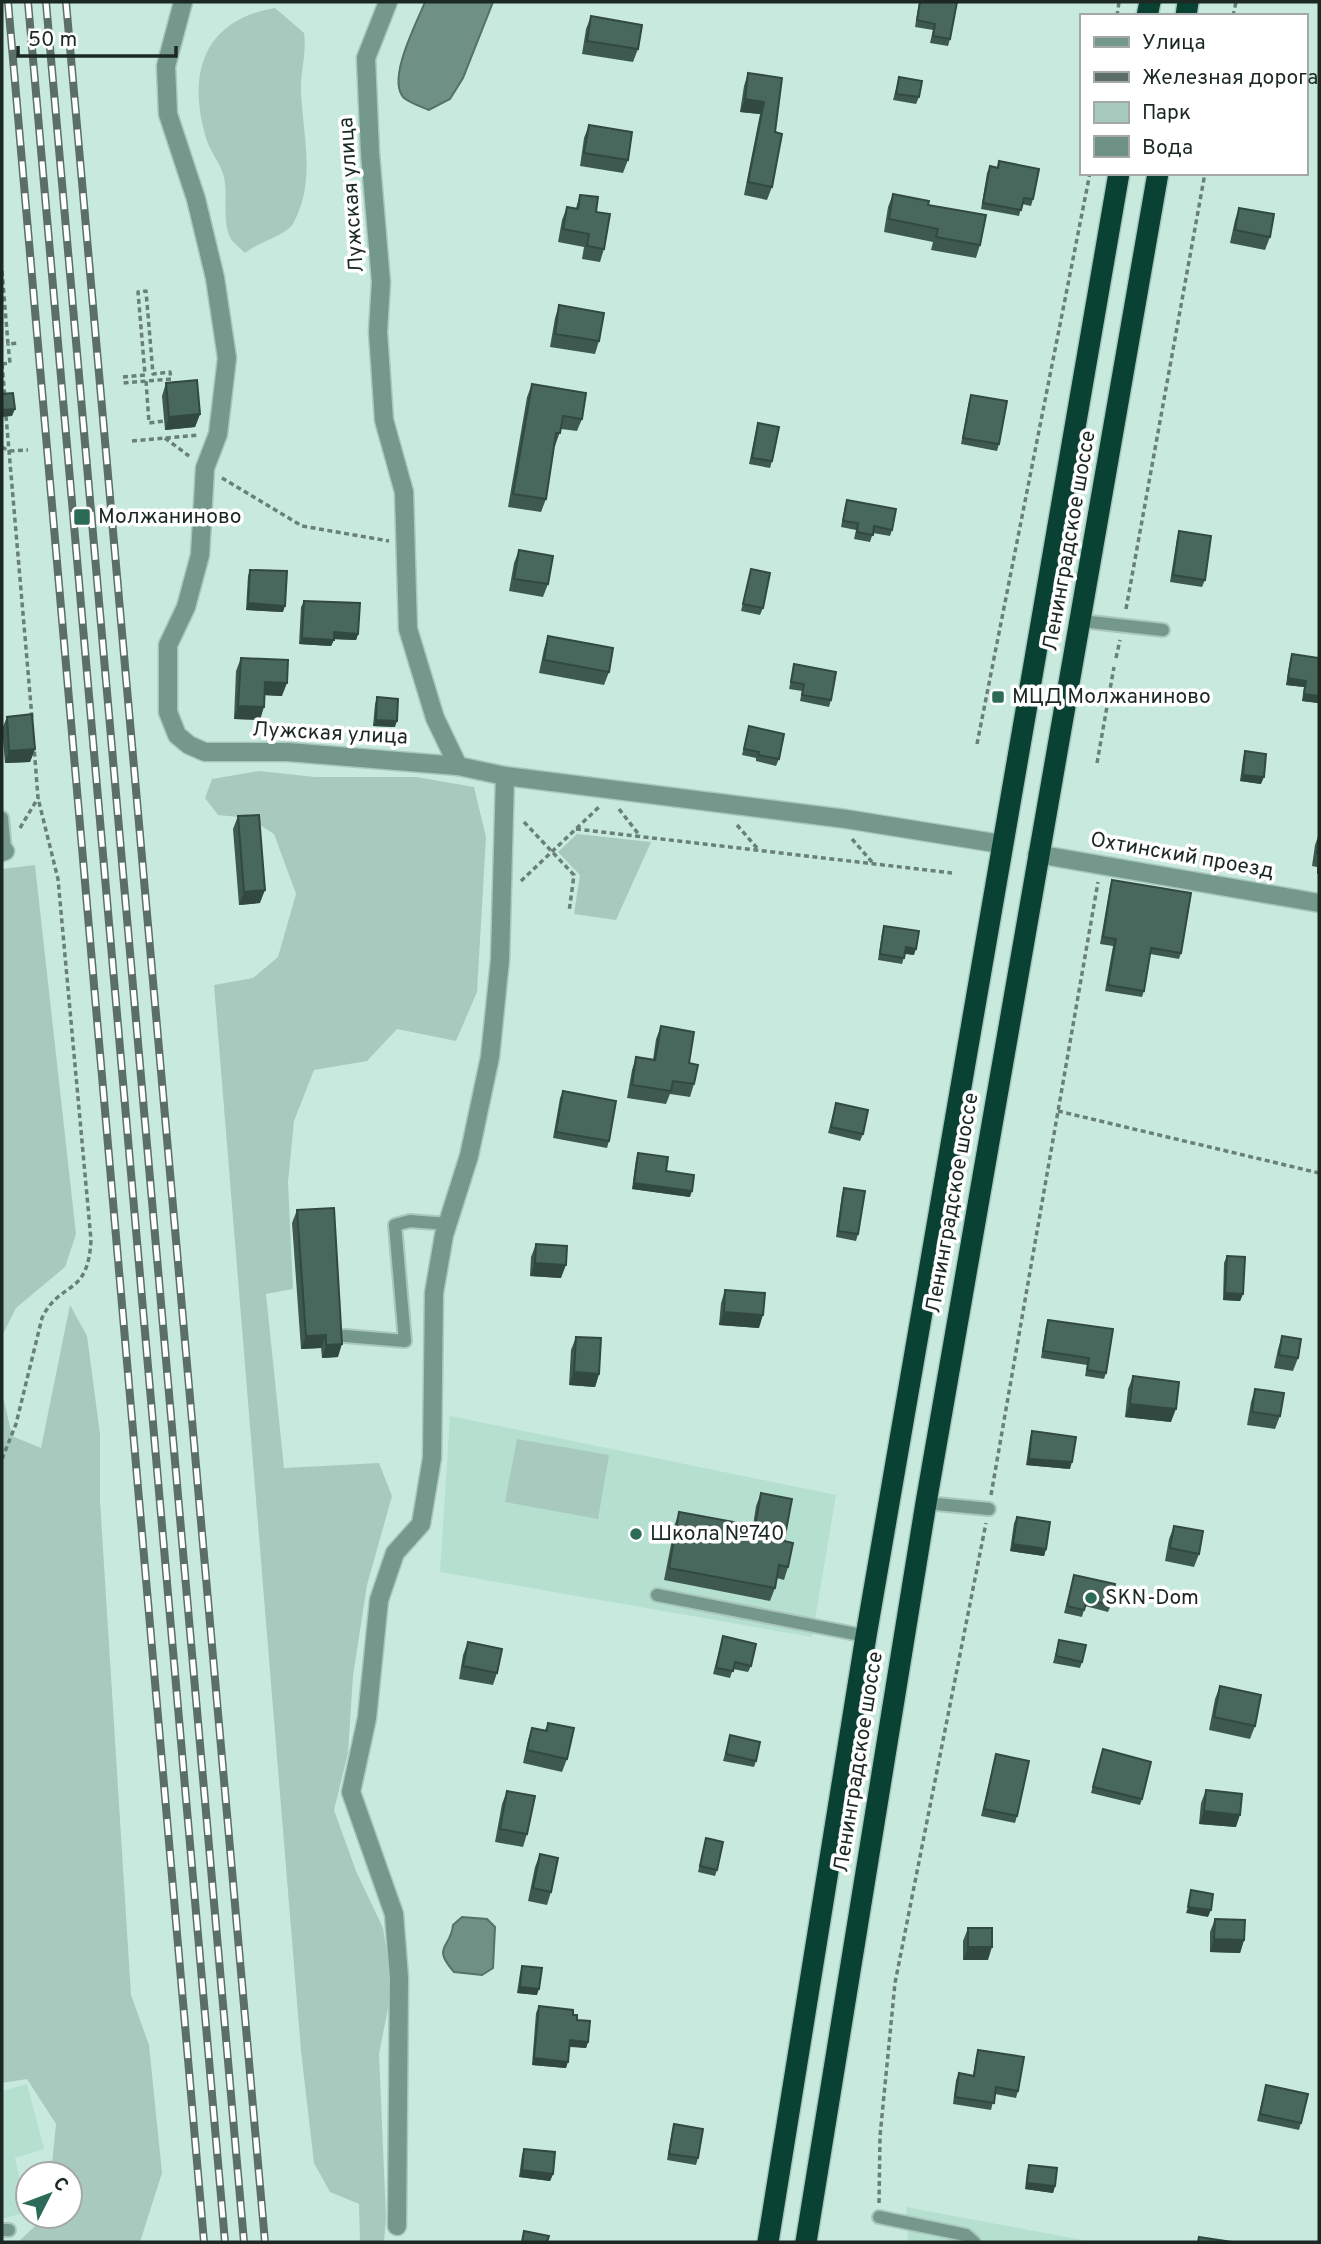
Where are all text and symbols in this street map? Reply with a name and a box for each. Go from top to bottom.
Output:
scale bar [18,14,175,58]
legend [1080,14,1307,175]
text: 50 m [28,27,77,54]
text: Улица [1142,30,1206,57]
text: Железная дорога [1142,65,1318,92]
text: Парк [1142,100,1191,127]
street label: Лужская улица [333,116,371,274]
text: Вода [1142,135,1193,162]
street label: Ленинградское шоссе [1037,429,1103,653]
place label: Молжаниново [98,504,241,531]
marker: Молжаниново [72,507,92,527]
place label: МЦД Молжаниново [1012,684,1211,711]
marker: МЦД Молжаниново [990,689,1006,705]
street label: Лужская улица [251,716,409,752]
street label: Охтинский проезд [1088,827,1276,885]
street label: Ленинградское шоссе [920,1091,986,1315]
place label: Школа №740 [650,1521,784,1548]
marker: Школа №740 [628,1526,644,1542]
place label: SKN-Dom [1105,1585,1199,1612]
marker: SKN-Dom [1083,1590,1099,1606]
street label: Ленинградское шоссе [828,1650,890,1874]
north arrow [14,2160,84,2230]
text: С [47,2172,73,2198]

